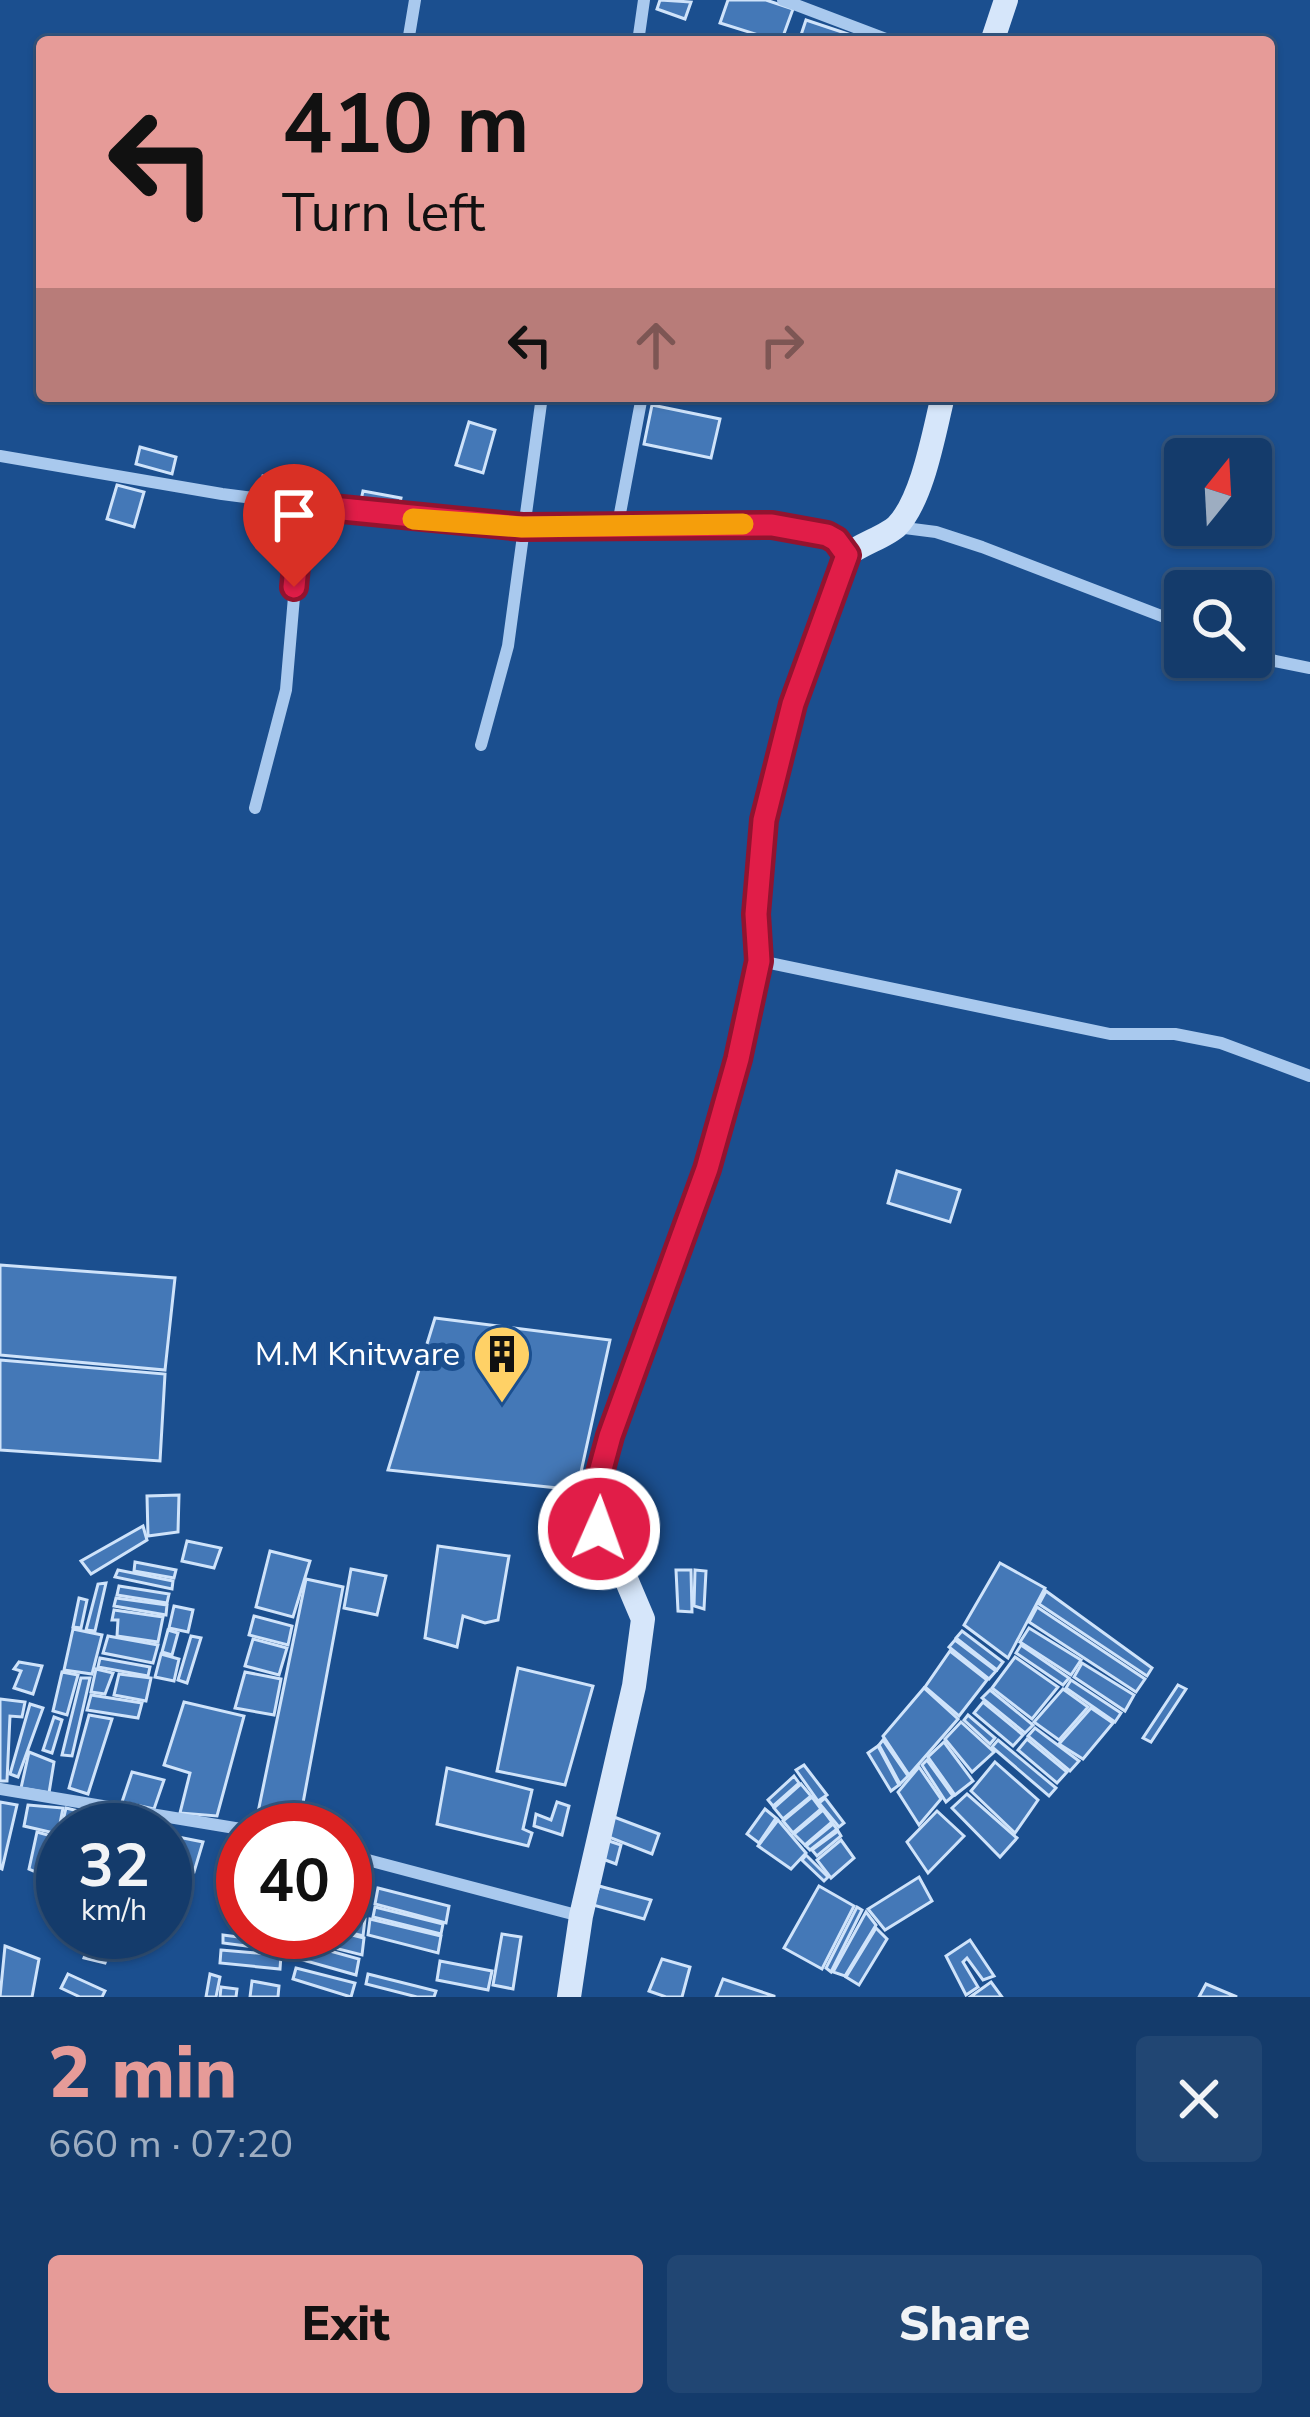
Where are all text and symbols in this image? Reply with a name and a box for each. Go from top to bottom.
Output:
text: 410 m [282,67,530,182]
icon: left [84,84,240,240]
text: Turn left [282,176,485,250]
icon: left [497,312,563,378]
icon: ahead [623,312,689,378]
icon: right [749,312,815,378]
north arrow [1164,438,1272,546]
map controls [1164,438,1272,678]
pin [243,464,345,587]
icon: arrive [261,482,327,548]
button: search [1164,570,1272,678]
building icon: M.M Knitware [471,1323,533,1405]
place label: M.M Knitware [255,1332,460,1377]
position arrow [536,1466,662,1592]
speed limit sign: 40 [216,1803,372,1959]
text: 32 [78,1825,150,1907]
text: km/h [81,1890,147,1931]
text: 2 min [48,2024,237,2122]
button: close [1136,2036,1262,2162]
text: 660 m · 07:20 [48,2118,293,2171]
button: Exit [48,2255,643,2393]
button: Share [667,2255,1262,2393]

